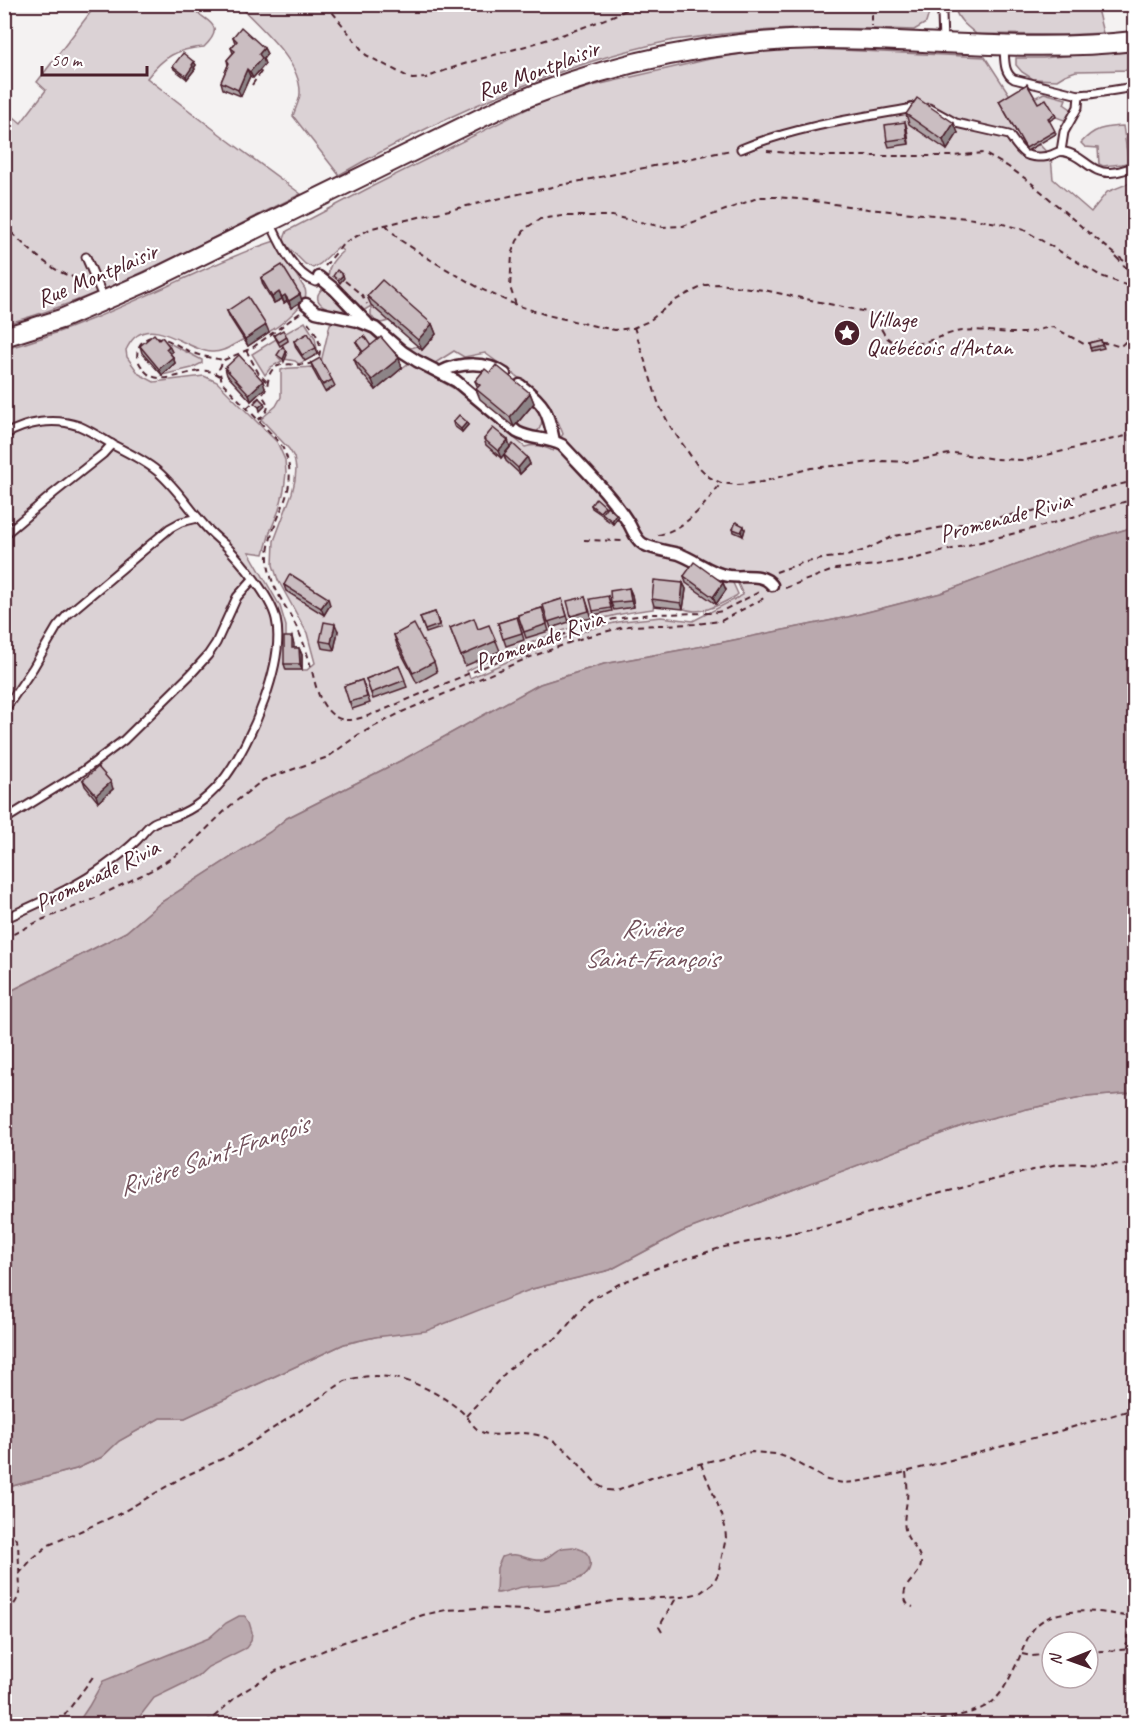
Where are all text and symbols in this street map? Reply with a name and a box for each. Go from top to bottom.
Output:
street label: Rue Montplaisir [473,32,606,107]
scale bar [42,39,147,77]
text: 50 m [51,49,84,71]
street label: Rue Montplaisir [32,235,164,314]
place label: Village Québécois d'Antan [866,304,1014,362]
place icon: Village Québécois d'Antan [832,318,862,348]
street label: Promenade Rivia [936,485,1075,549]
street label: Promenade Rivia [471,602,609,677]
street label: Promenade Rivia [30,831,165,918]
water label: Rivière Saint-François [584,912,723,975]
water label: Rivière Saint-François [114,1106,317,1203]
north arrow [1040,1630,1100,1690]
text: N [1046,1652,1066,1665]

